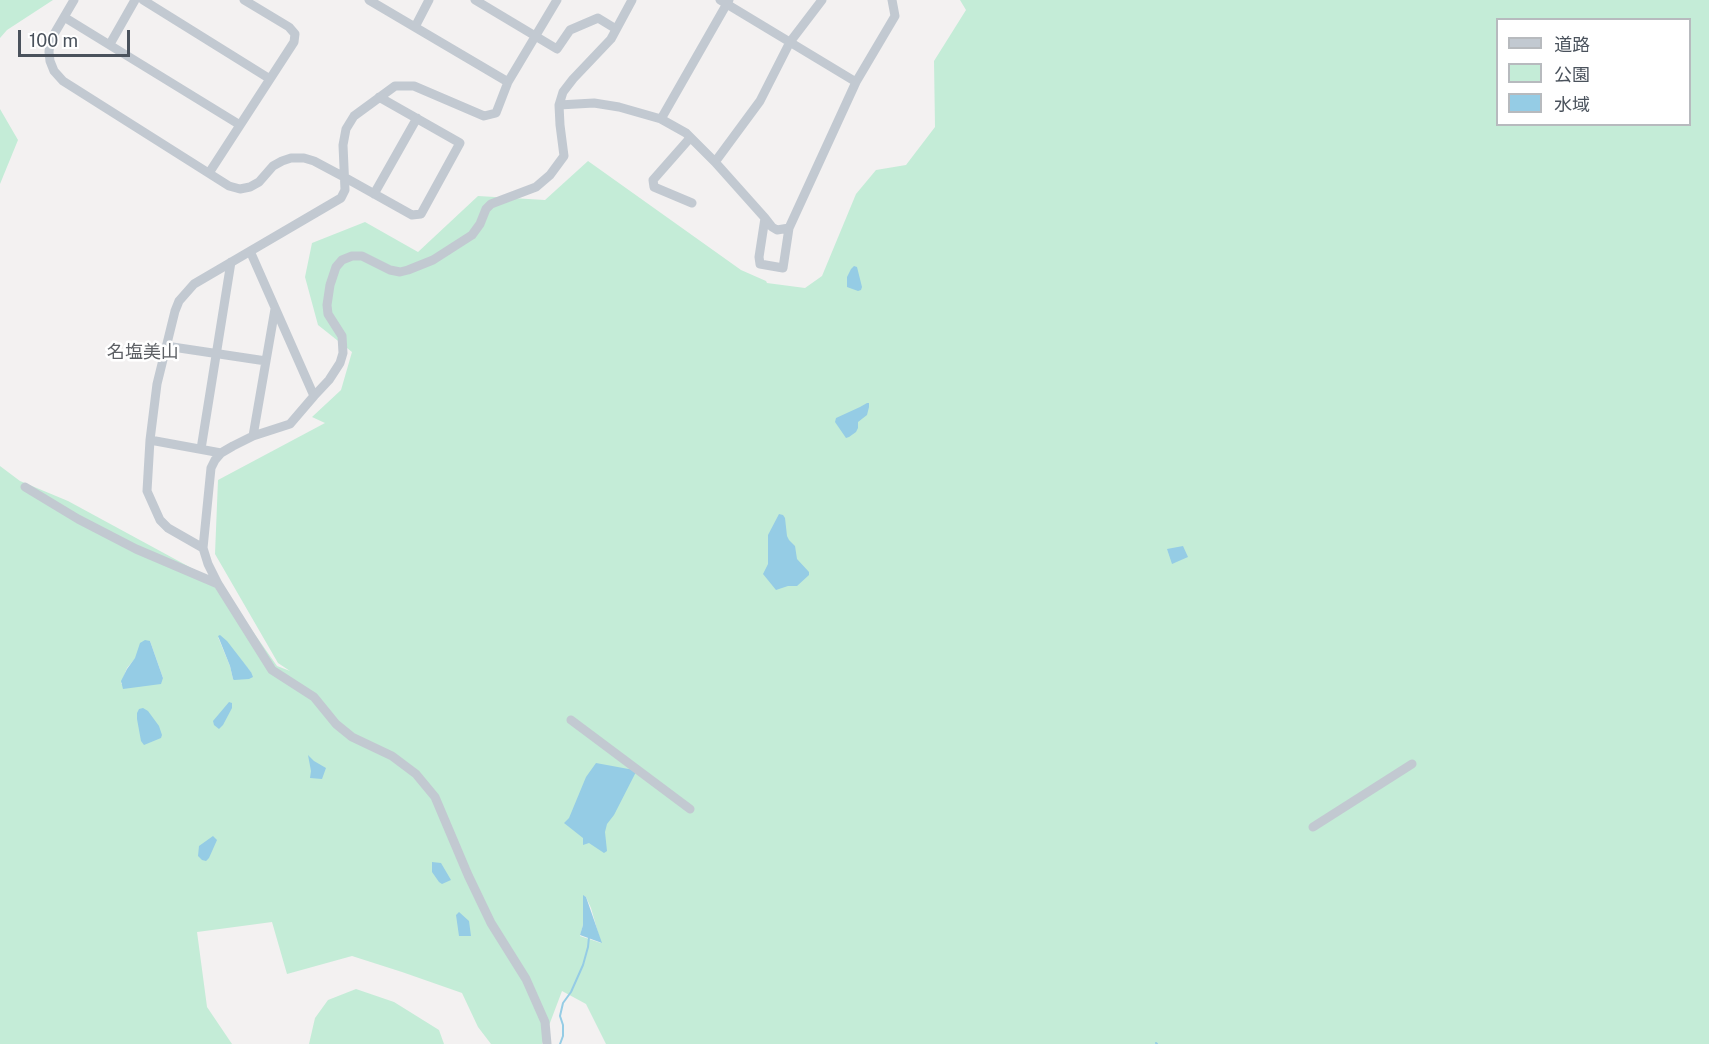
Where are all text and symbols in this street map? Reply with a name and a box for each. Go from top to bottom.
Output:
scale bar [21,18,134,56]
legend [1496,18,1691,126]
text: 100 m [29,30,78,51]
text: 道路 [1554,34,1590,55]
text: 公園 [1554,64,1590,85]
text: 水域 [1554,94,1590,115]
district label: 名塩美山 [107,341,179,363]

